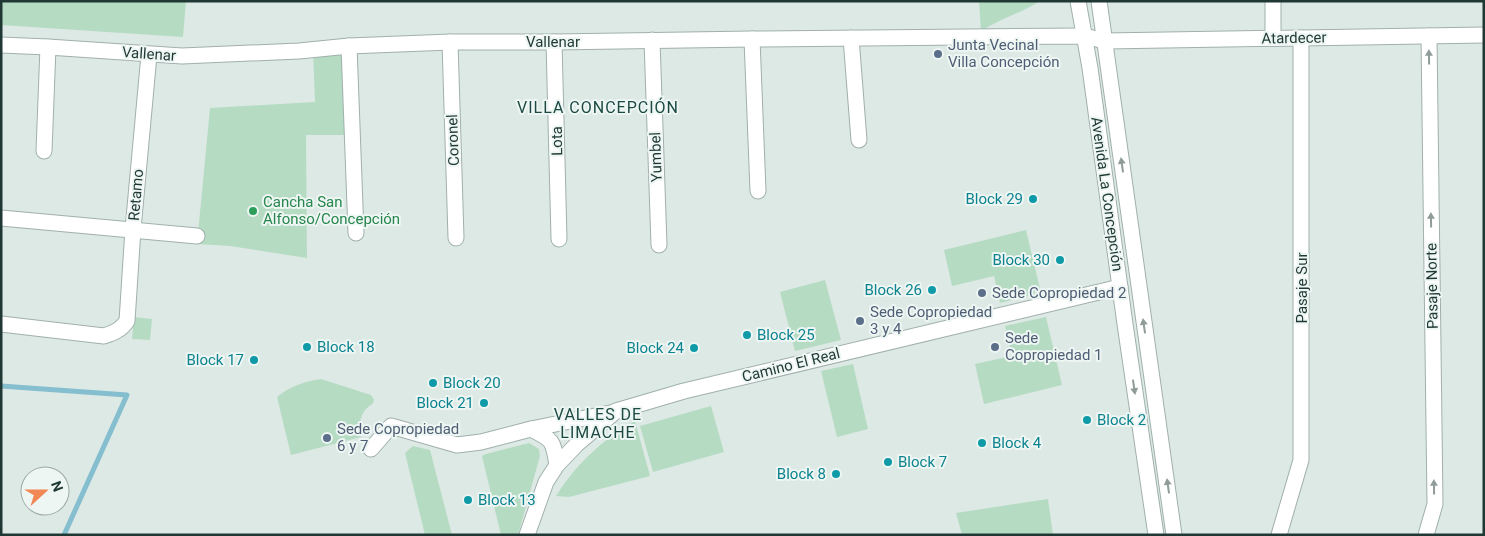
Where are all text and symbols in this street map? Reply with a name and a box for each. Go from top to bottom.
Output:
street label: Atardecer [1261,28,1327,48]
street label: Vallenar [526,33,580,51]
place label: Junta Vecinal Villa Concepción [948,36,1060,71]
street label: Vallenar [121,43,177,65]
marker: Junta Vecinal Villa Concepción [932,48,944,60]
one-way arrow [1425,49,1433,65]
district label: VILLA CONCEPCIÓN [517,97,679,117]
street label: Coronel [443,114,463,166]
street label: Avenida La Concepción [1087,116,1127,272]
street label: Lota [548,126,566,156]
street label: Yumbel [646,132,666,182]
one-way arrow [1117,156,1125,172]
street label: Retamo [125,168,147,222]
place label: Block 29 [965,190,1023,208]
place label: Cancha San Alfonso/Concepción [263,193,400,228]
marker: Block 29 [1027,193,1039,205]
marker: Cancha San Alfonso/Concepción [247,205,259,217]
one-way arrow [1427,211,1435,227]
street label: Pasaje Norte [1422,243,1442,329]
place label: Block 30 [992,251,1050,269]
street label: Pasaje Sur [1293,253,1311,323]
marker: Block 30 [1054,254,1066,266]
place label: Block 26 [864,281,922,299]
marker: Block 26 [926,284,938,296]
place label: Sede Copropiedad 2 [992,284,1126,302]
marker: Sede Copropiedad 2 [976,287,988,299]
place label: Sede Copropiedad 3 y 4 [870,303,992,338]
marker: Sede Copropiedad 3 y 4 [854,315,866,327]
one-way arrow [1140,317,1148,333]
place label: Block 25 [757,326,815,344]
marker: Block 25 [741,329,753,341]
place label: Sede Copropiedad 1 [1005,329,1103,364]
place label: Block 18 [317,338,375,356]
place label: Block 24 [626,339,685,357]
marker: Block 18 [301,341,313,353]
marker: Sede Copropiedad 1 [989,341,1001,353]
marker: Block 24 [688,342,700,354]
street label: Camino El Real [740,344,842,386]
place label: Block 17 [186,351,244,369]
marker: Block 17 [248,354,260,366]
place label: Block 20 [443,374,501,392]
marker: Block 20 [427,377,439,389]
one-way arrow [1130,379,1138,395]
place label: Block 21 [416,394,474,412]
marker: Block 21 [478,397,490,409]
district label: VALLES DE LIMACHE [554,405,642,442]
place label: Block 2 [1097,411,1146,429]
marker: Block 2 [1081,414,1093,426]
place label: Sede Copropiedad 6 y 7 [337,420,459,455]
marker: Sede Copropiedad 6 y 7 [321,432,333,444]
place label: Block 4 [992,434,1042,452]
marker: Block 4 [976,437,988,449]
place label: Block 7 [898,453,947,471]
marker: Block 7 [882,456,894,468]
place label: Block 8 [777,465,826,483]
north arrow [20,466,70,516]
marker: Block 8 [830,468,842,480]
one-way arrow [1163,478,1171,494]
text: N [48,479,66,494]
one-way arrow [1430,479,1438,495]
place label: Block 13 [478,491,536,509]
marker: Block 13 [462,494,474,506]

